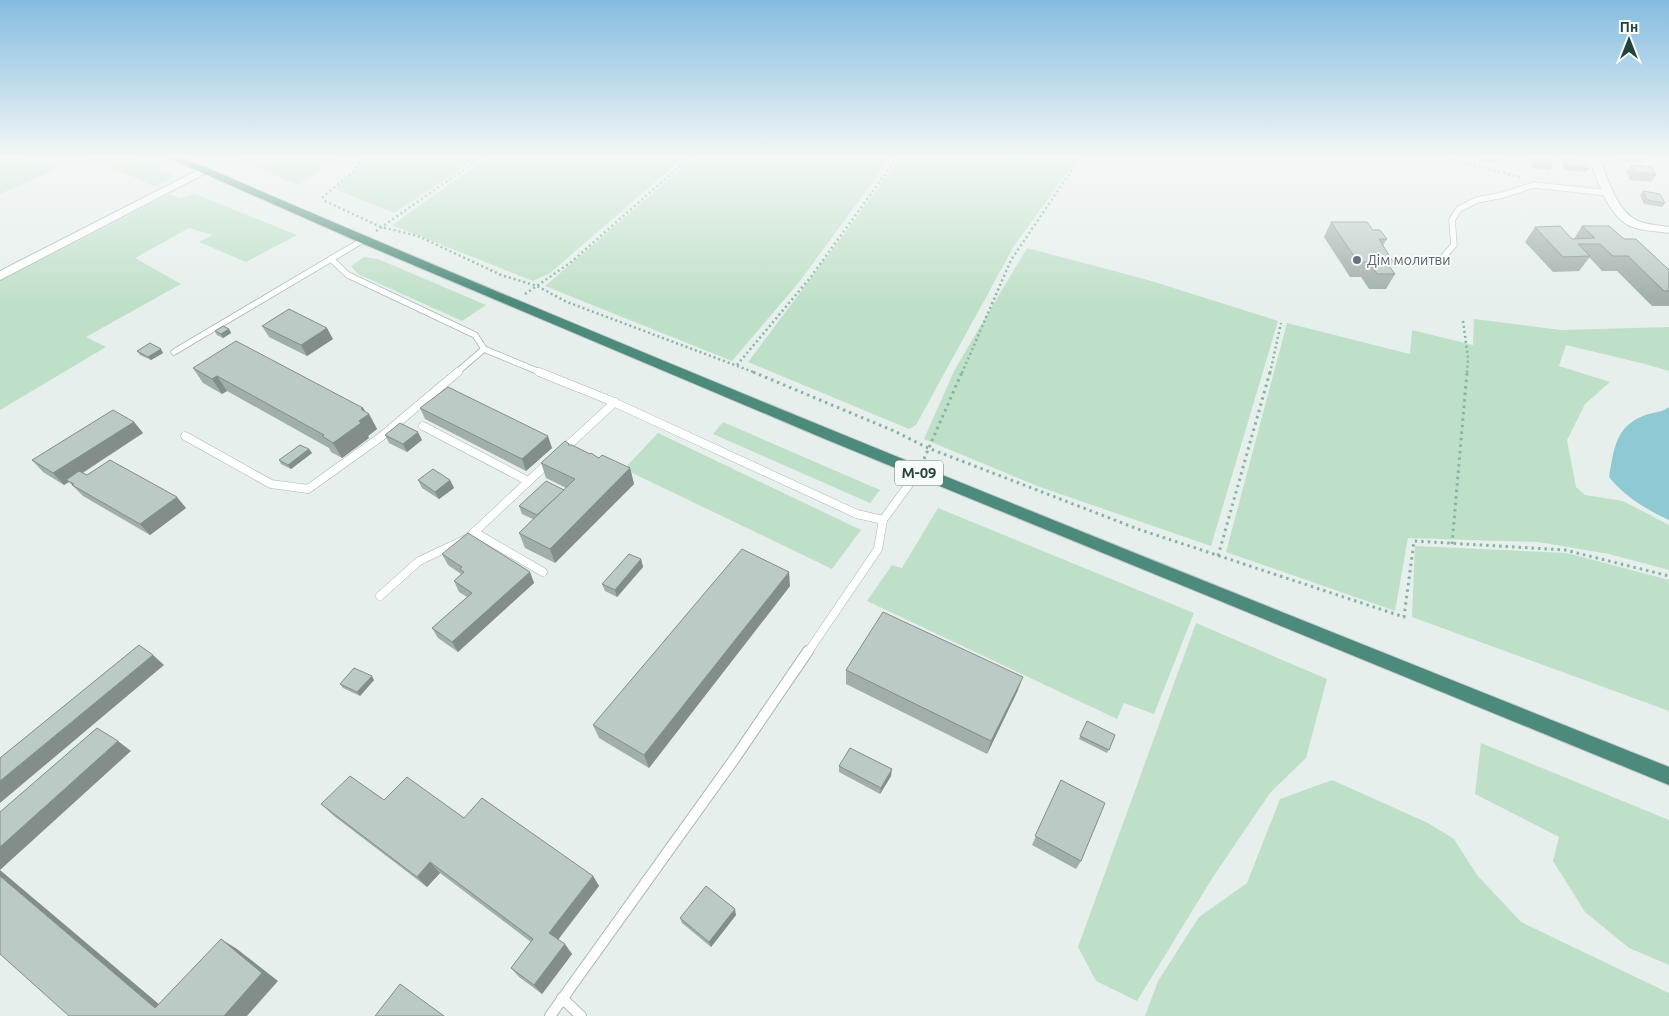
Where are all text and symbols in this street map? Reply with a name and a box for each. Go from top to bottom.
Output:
north arrow [1604,15,1654,65]
text: Пн [1620,19,1638,35]
place label: Дім молитви [1367,252,1451,268]
marker: Дім молитви [1351,254,1363,266]
road number: М-09 [895,460,943,486]

